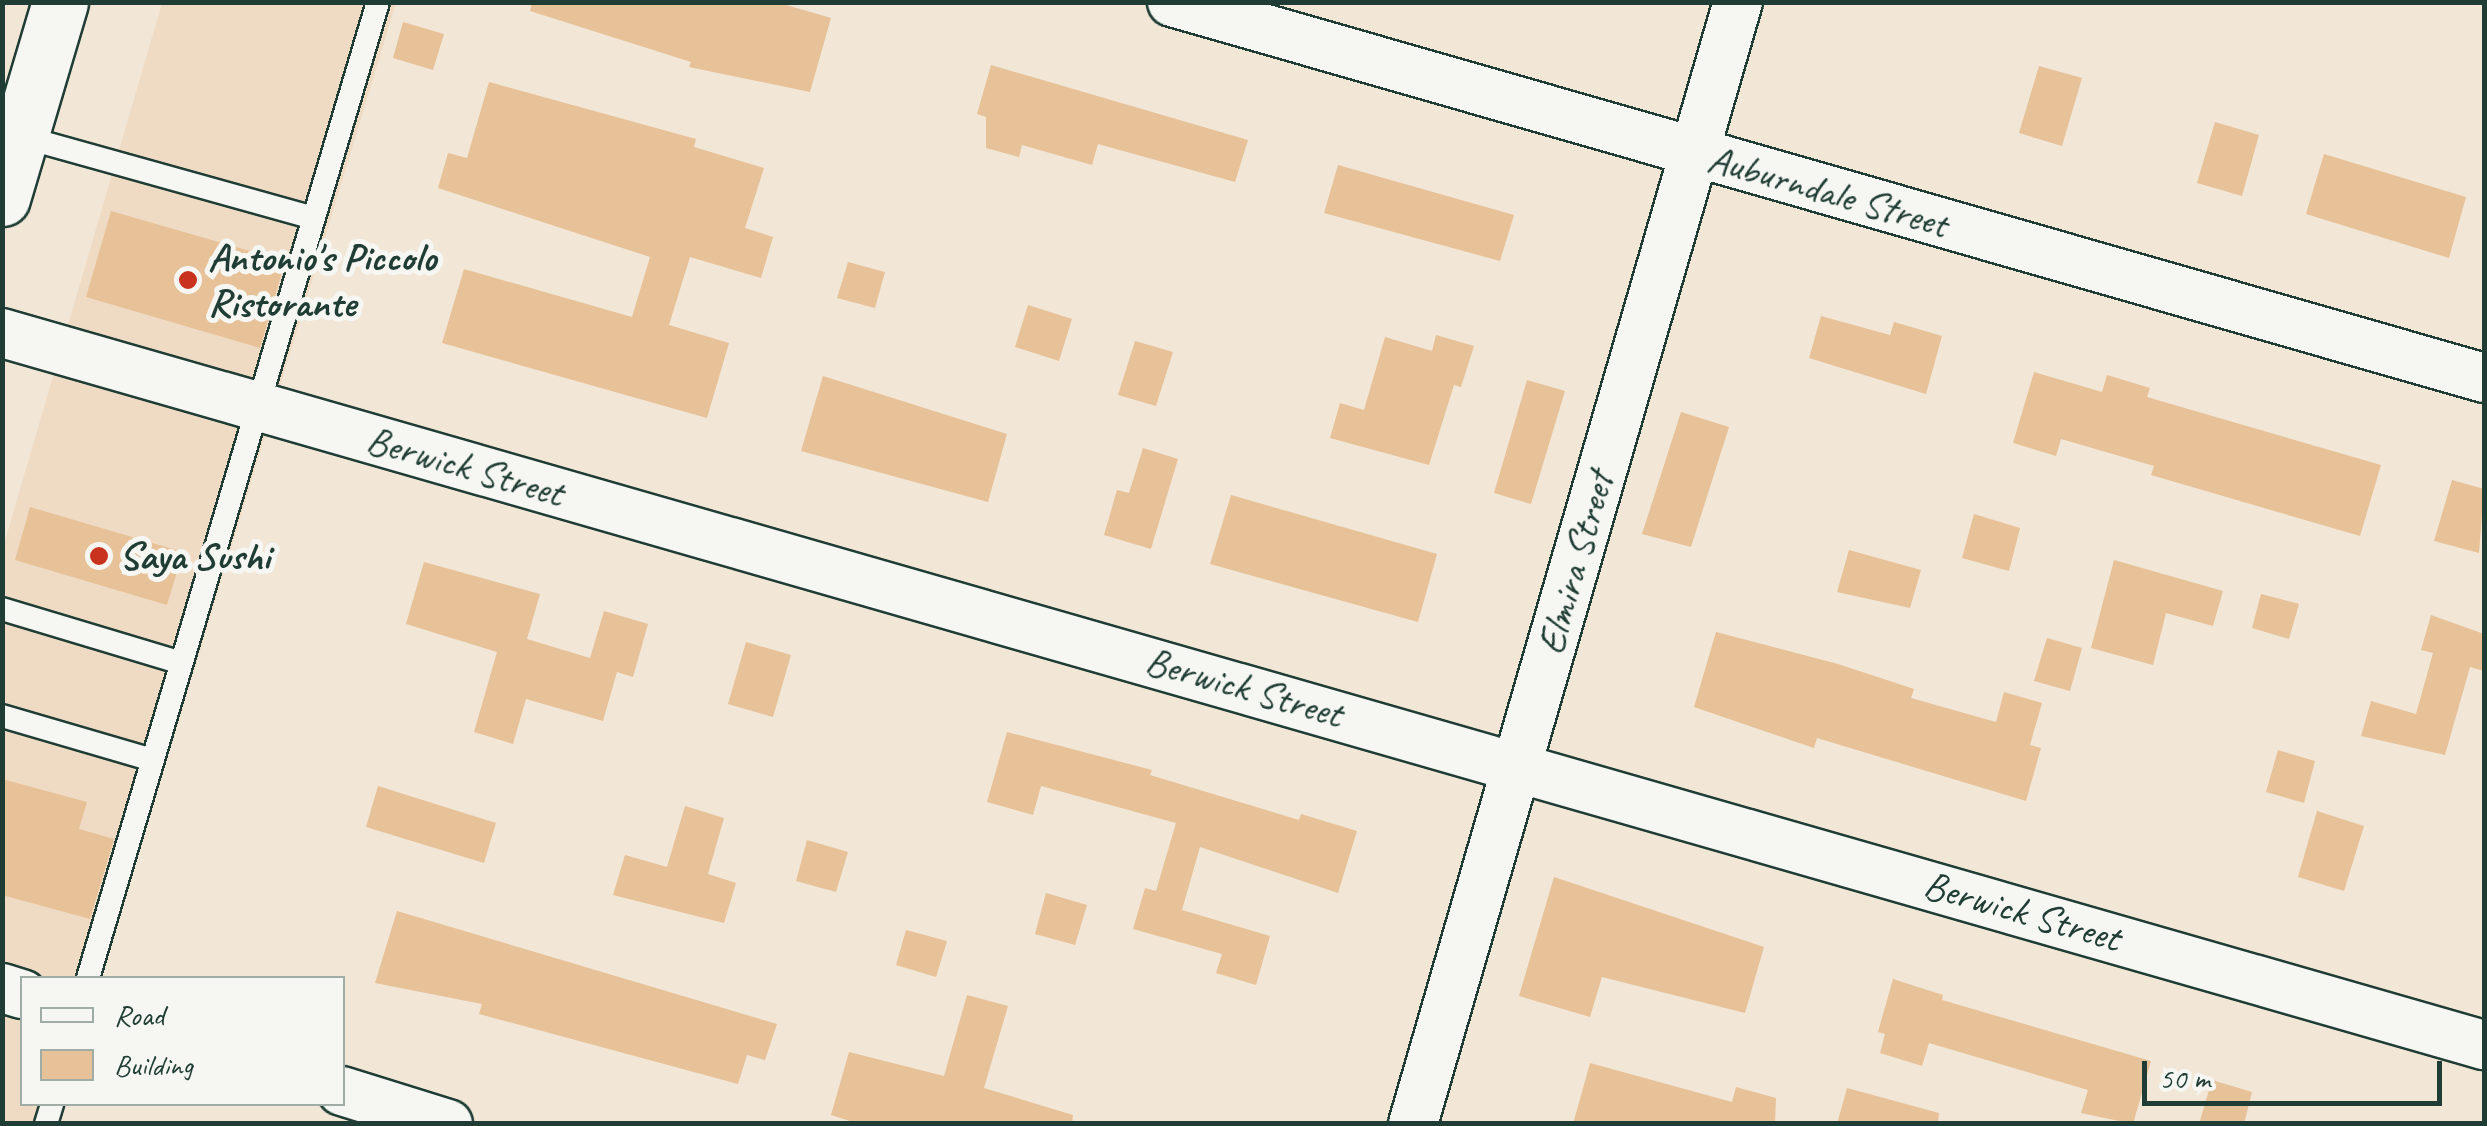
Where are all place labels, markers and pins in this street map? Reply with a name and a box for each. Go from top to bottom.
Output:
place label: Antonio's Piccolo Ristorante [208,233,435,327]
marker: Antonio's Piccolo Ristorante [177,269,199,291]
place label: Saya Sushi [119,532,269,580]
marker: Saya Sushi [88,545,110,567]

